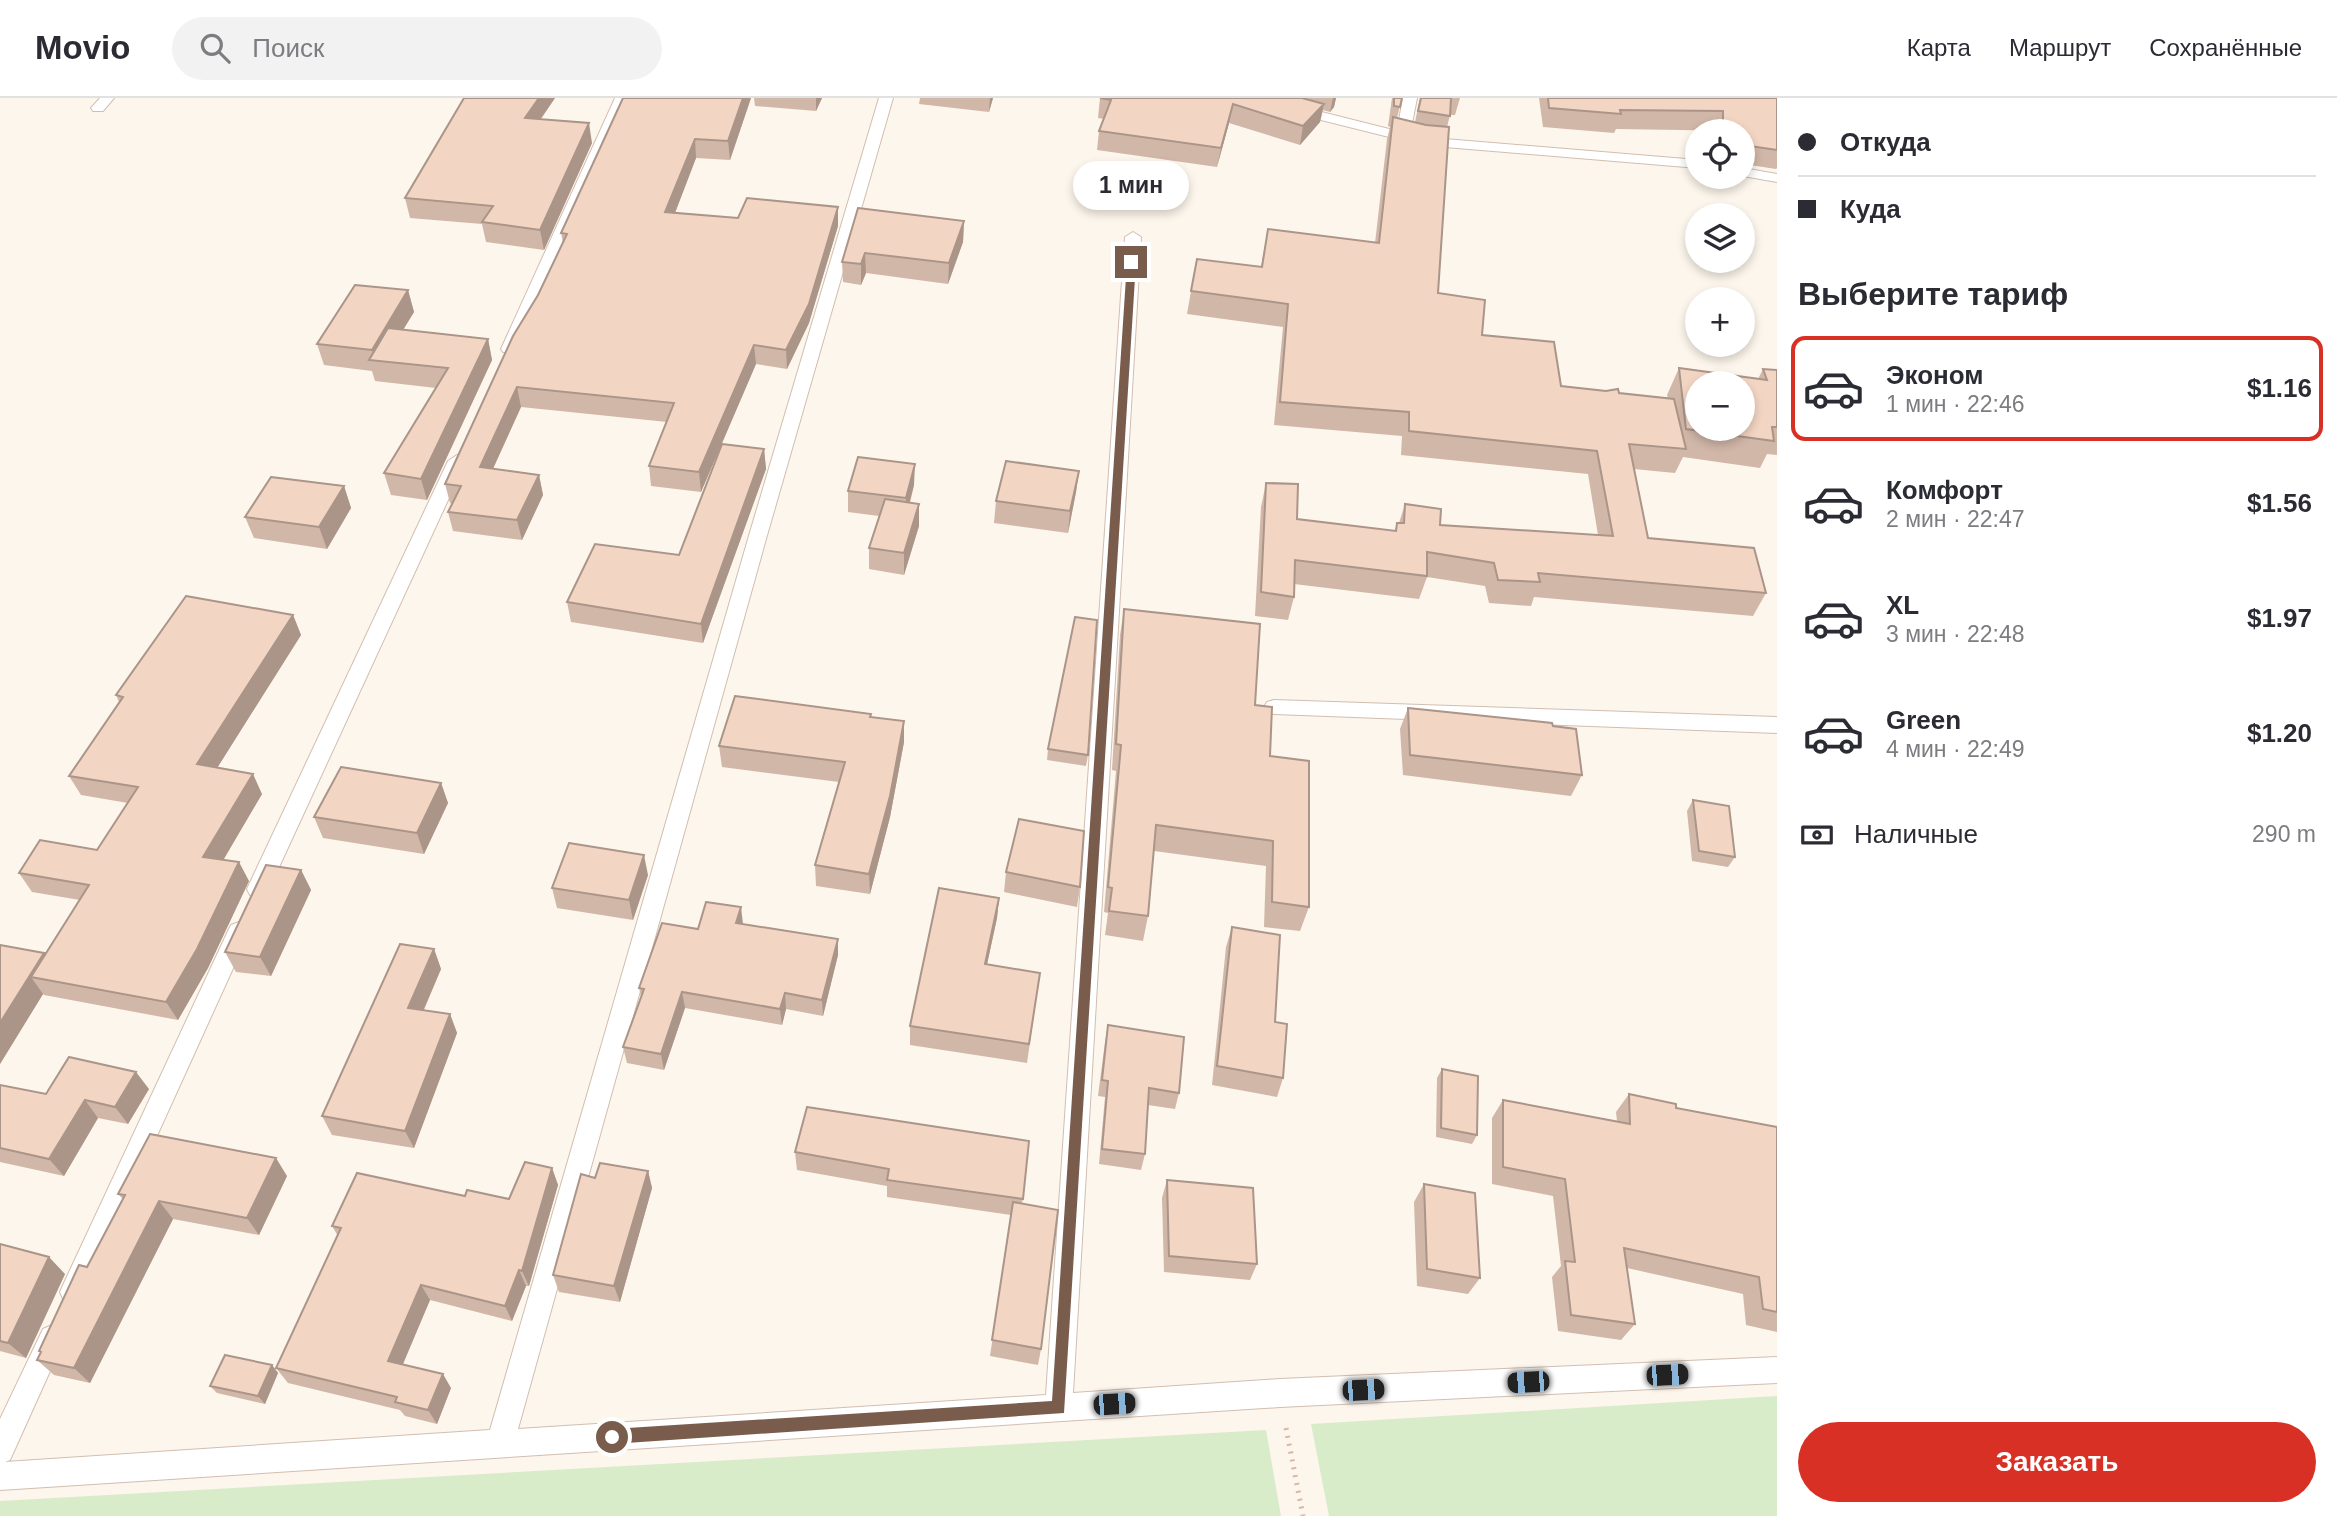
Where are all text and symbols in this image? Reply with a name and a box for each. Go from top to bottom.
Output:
search box [172,17,662,80]
text: Movio [35,29,130,66]
icon: search [196,29,234,67]
text: Поиск [252,33,324,63]
text: Карта [1907,34,1971,61]
text: Маршрут [2009,34,2111,61]
text: Сохранённые [2149,34,2302,61]
map controls [1685,119,1755,441]
button: locate [1685,119,1755,189]
text: Откуда [1840,127,1931,157]
callout: 1 мин [1073,160,1189,209]
text: 1 мин [1099,172,1163,198]
text: Куда [1840,194,1901,224]
button: layers [1685,203,1755,273]
route end [1115,246,1147,278]
text: Выберите тариф [1798,276,2068,312]
button: + [1685,287,1755,357]
icon: car [1802,357,1865,420]
text: Эконом [1886,360,1984,390]
button: − [1685,371,1755,441]
text: $1.16 [2247,373,2312,403]
text: 1 мин · 22:46 [1886,391,2025,417]
icon: car [1802,472,1865,535]
text: Комфорт [1886,475,2003,505]
text: $1.56 [2247,488,2312,518]
text: 2 мин · 22:47 [1886,506,2025,532]
icon: car [1802,587,1865,650]
text: XL [1886,590,1919,620]
text: $1.97 [2247,603,2312,633]
text: 3 мин · 22:48 [1886,621,2025,647]
icon: car [1802,702,1865,765]
text: Green [1886,705,1961,735]
text: $1.20 [2247,718,2312,748]
text: 4 мин · 22:49 [1886,736,2025,762]
icon: cash [1798,816,1836,854]
text: Наличные [1854,819,1978,849]
text: 290 m [2252,821,2316,847]
car [1646,1363,1689,1387]
car [1507,1370,1550,1394]
car [1342,1378,1385,1402]
car [1093,1392,1136,1416]
route start [596,1421,628,1453]
button: Заказать [1798,1422,2316,1502]

